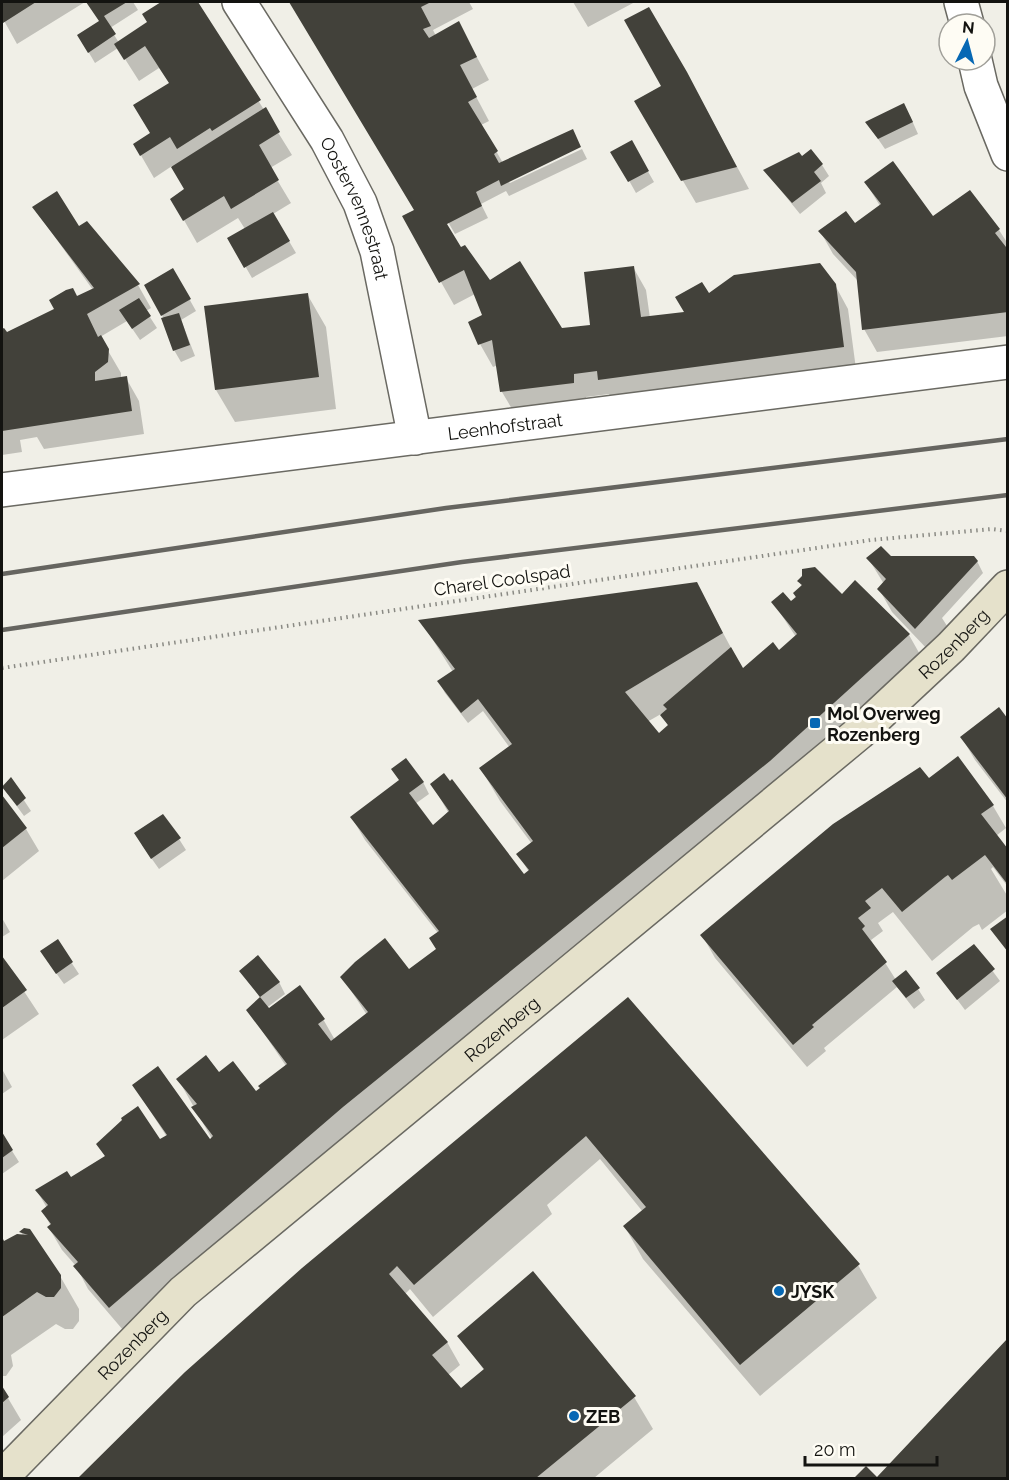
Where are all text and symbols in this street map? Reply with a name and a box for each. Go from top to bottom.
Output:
north arrow [937,12,997,72]
text: N [961,17,976,38]
street label: Oostervennestraat [317,133,393,282]
street label: Leenhofstraat [446,408,564,444]
street label: Charel Coolspad [432,560,572,600]
street label: Rozenberg [914,604,993,683]
place label: Mol Overweg Rozenberg [827,703,941,745]
marker: Mol Overweg Rozenberg [808,716,822,730]
street label: Rozenberg [460,992,543,1066]
place label: JYSK [791,1281,835,1302]
marker: JYSK [772,1284,786,1298]
street label: Rozenberg [93,1304,171,1384]
place label: ZEB [586,1406,620,1427]
marker: ZEB [567,1409,581,1423]
scale bar [805,1429,937,1467]
text: 20 m [814,1439,856,1460]

